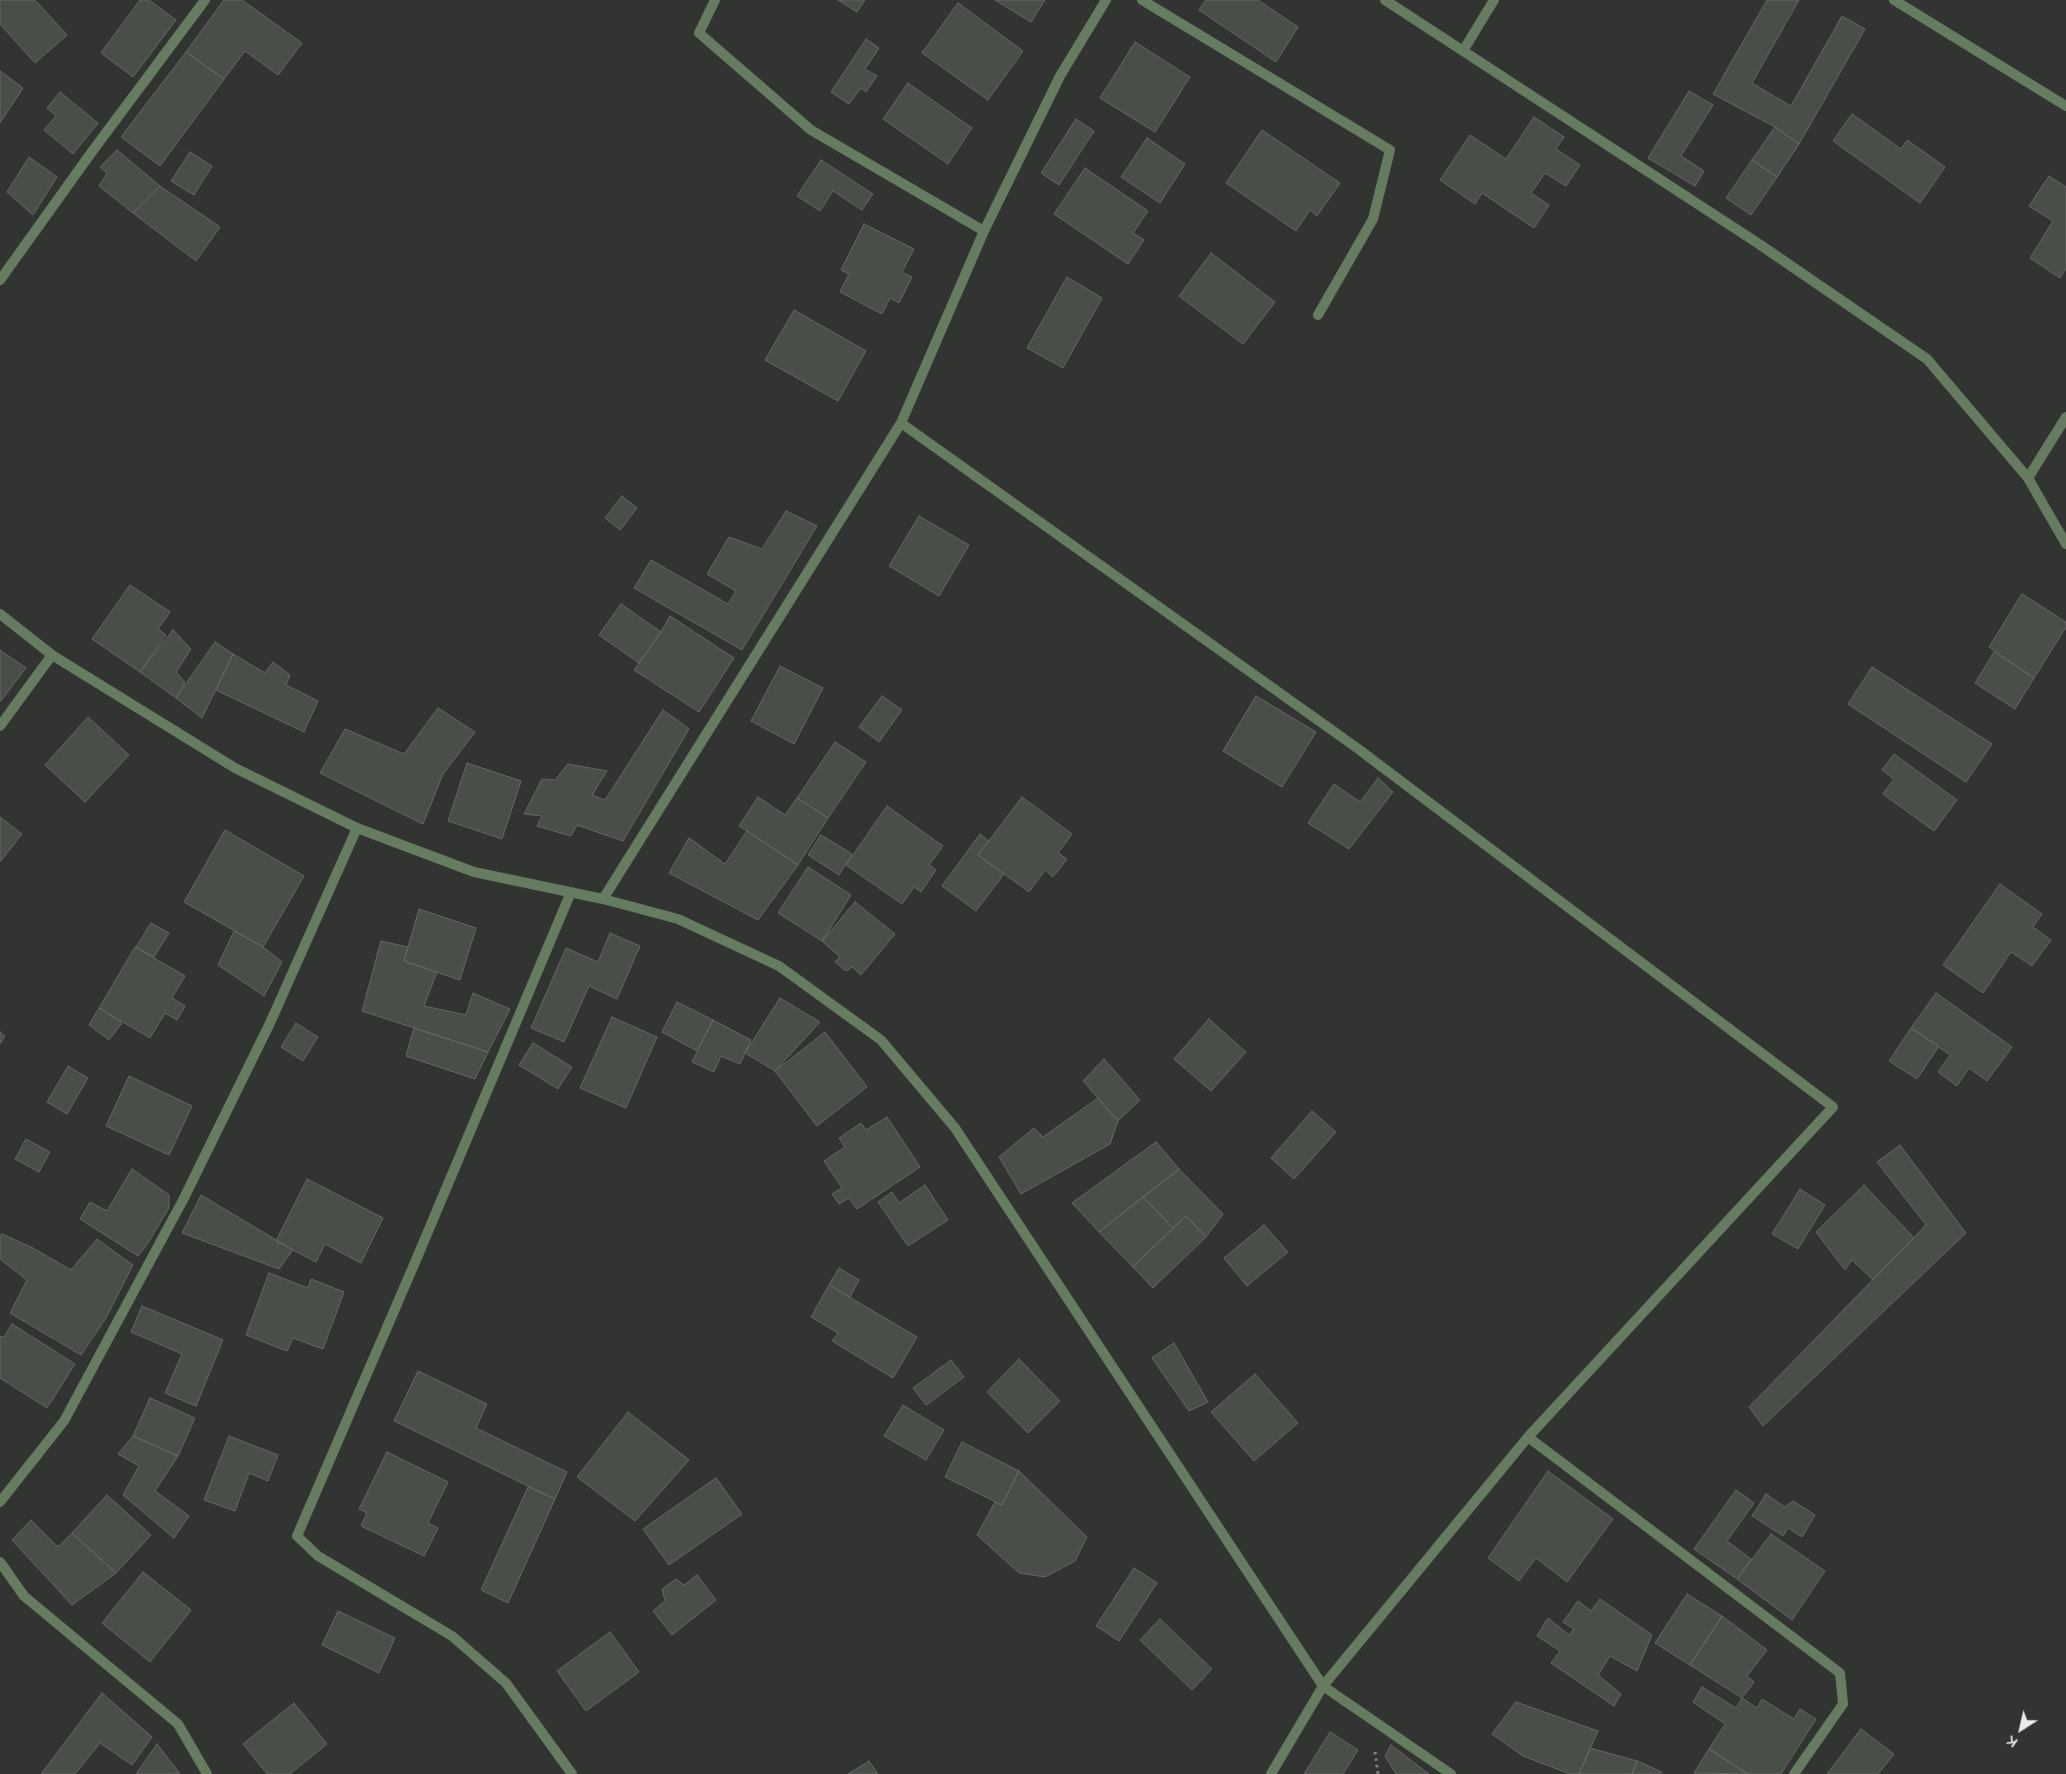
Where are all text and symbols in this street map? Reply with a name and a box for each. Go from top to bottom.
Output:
north arrow [1996,1704,2046,1754]
text: K [2003,1732,2021,1751]

